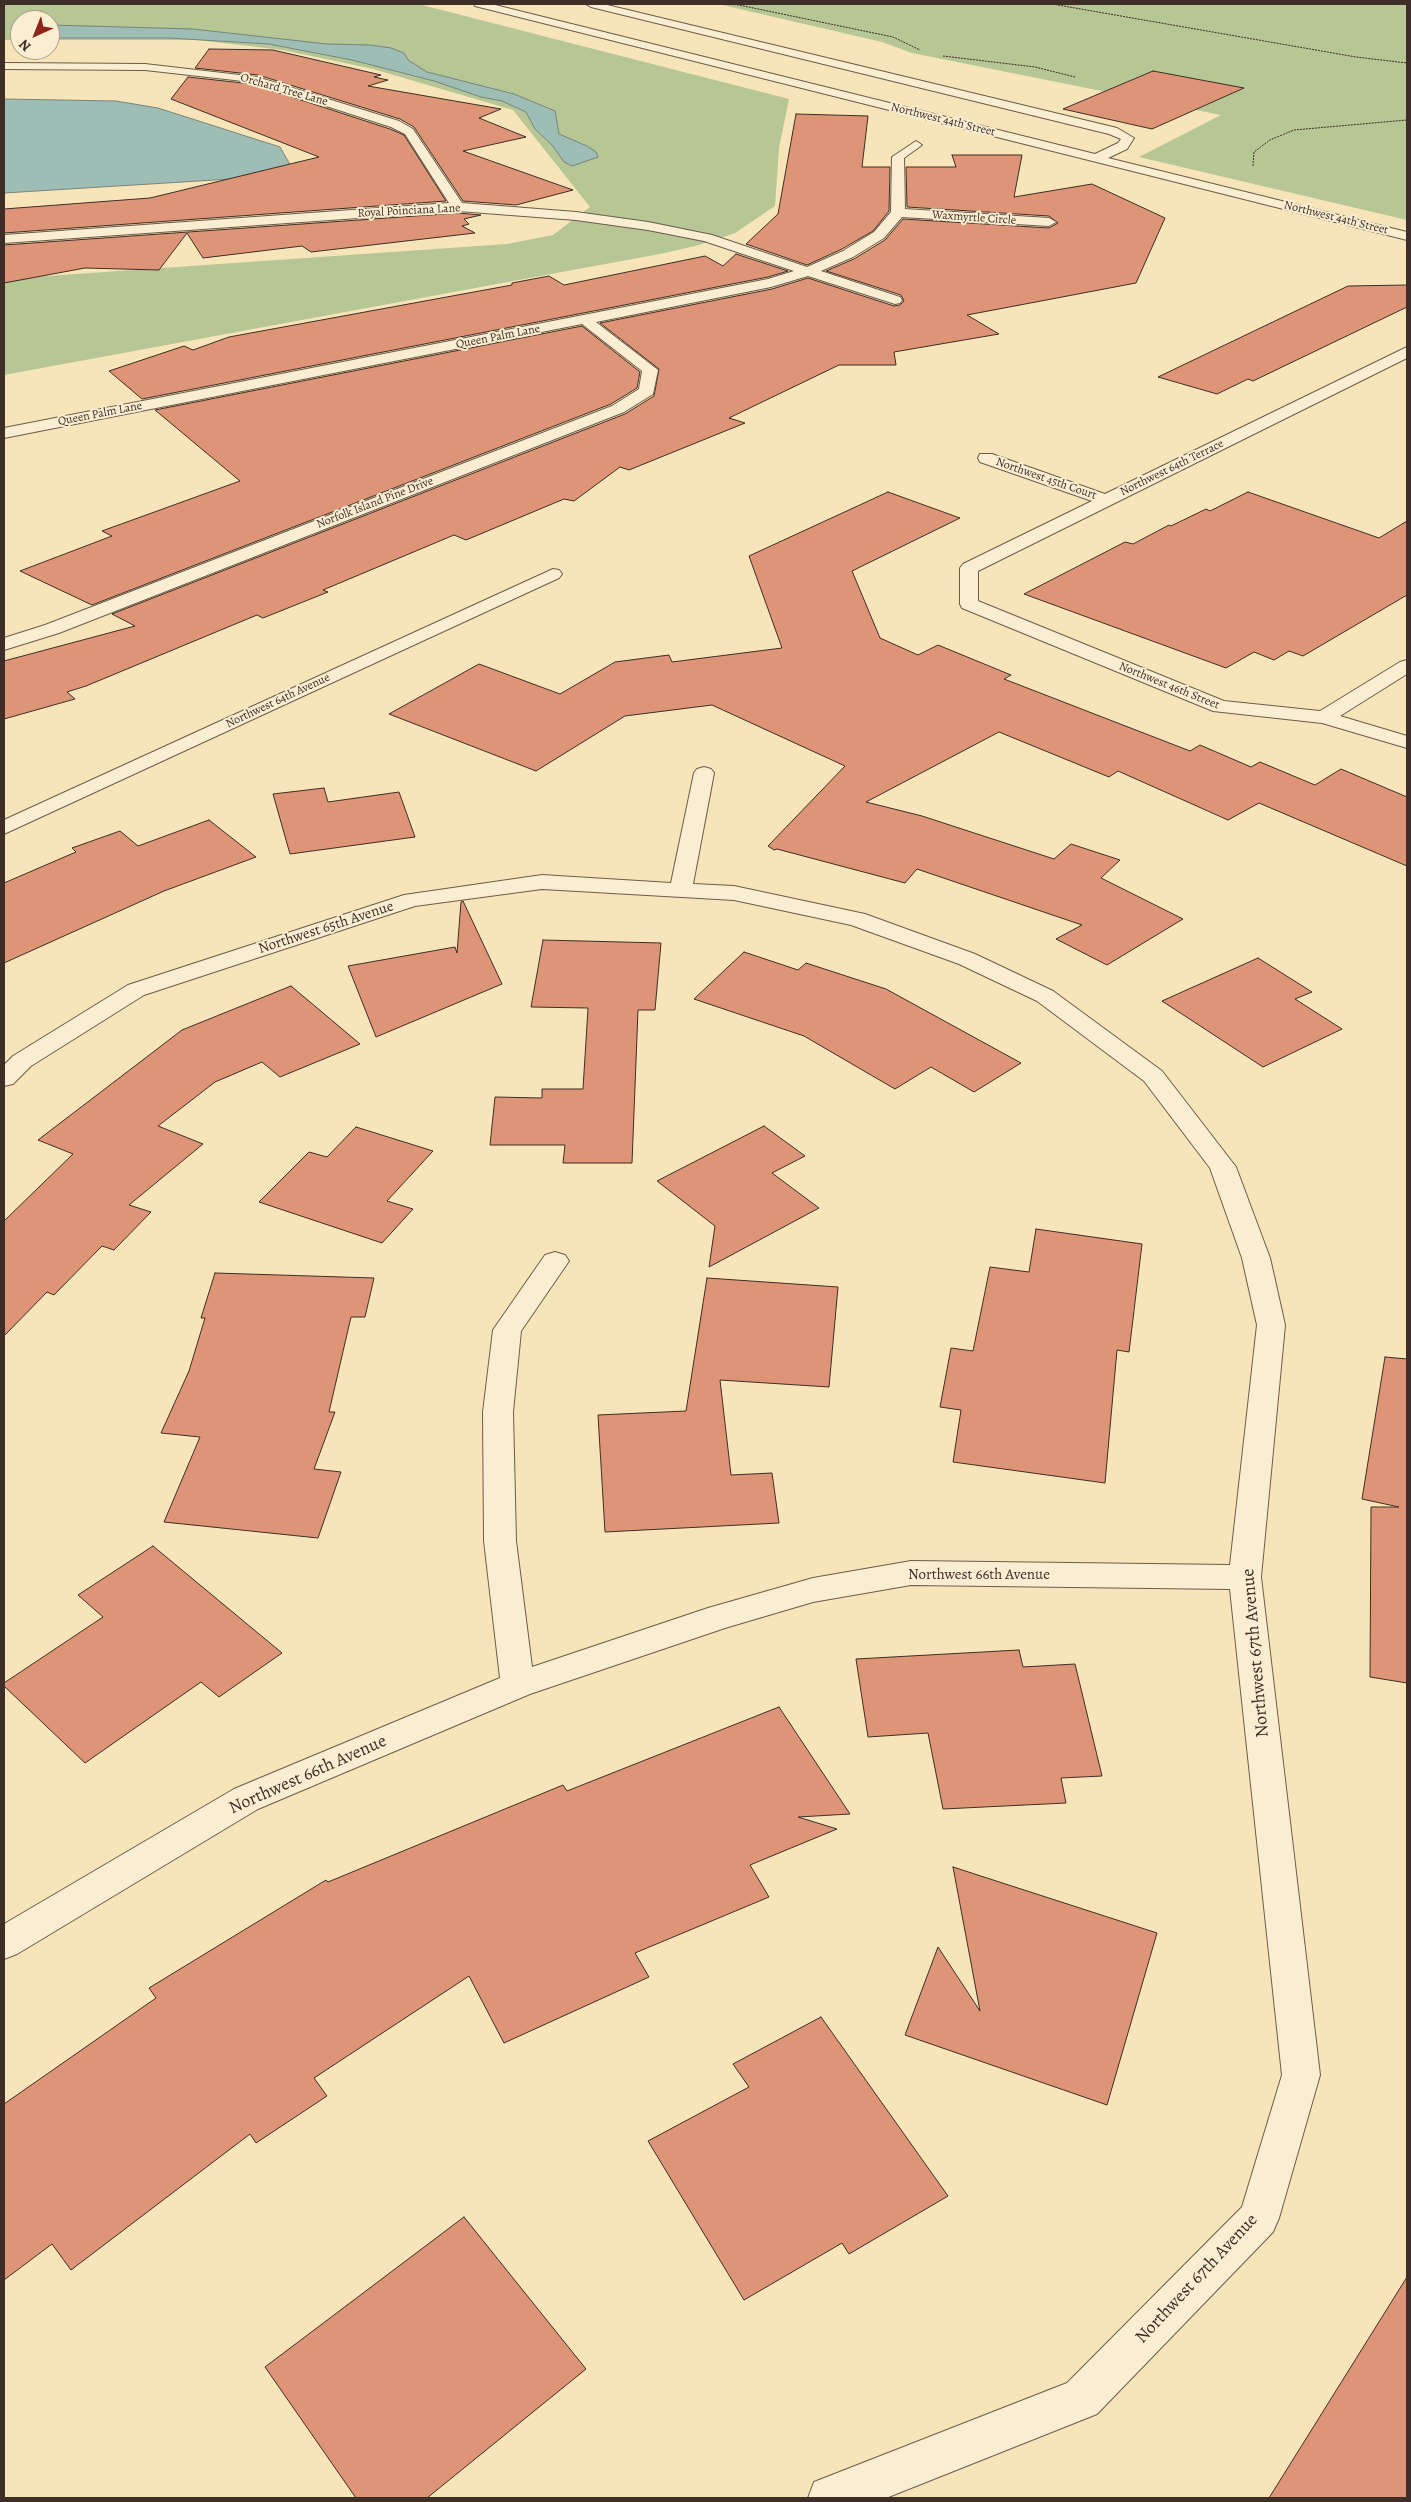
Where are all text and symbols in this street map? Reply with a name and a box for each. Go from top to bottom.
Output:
north arrow [10,10,60,60]
text: N [15,35,35,56]
street label: Orchard Tree Lane [238,71,330,109]
street label: Northwest 44th Street [889,100,997,140]
street label: Northwest 44th Street [1282,198,1390,238]
street label: Royal Poinciana Lane [357,201,461,221]
street label: Waxmyrtle Circle [931,208,1017,228]
street label: Queen Palm Lane [455,322,541,352]
street label: Queen Palm Lane [57,399,143,429]
street label: Northwest 64th Terrace [1118,437,1226,499]
street label: Northwest 45th Court [994,455,1098,503]
street label: Norfolk Island Pine Drive [315,474,435,532]
street label: Northwest 46th Street [1117,659,1221,713]
street label: Northwest 64th Avenue [224,671,332,731]
street label: Northwest 65th Avenue [256,898,396,958]
street label: Northwest 66th Avenue [908,1566,1050,1584]
street label: Northwest 67th Avenue [1238,1568,1274,1738]
street label: Northwest 66th Avenue [226,1731,390,1819]
street label: Northwest 67th Avenue [1131,2210,1263,2348]

